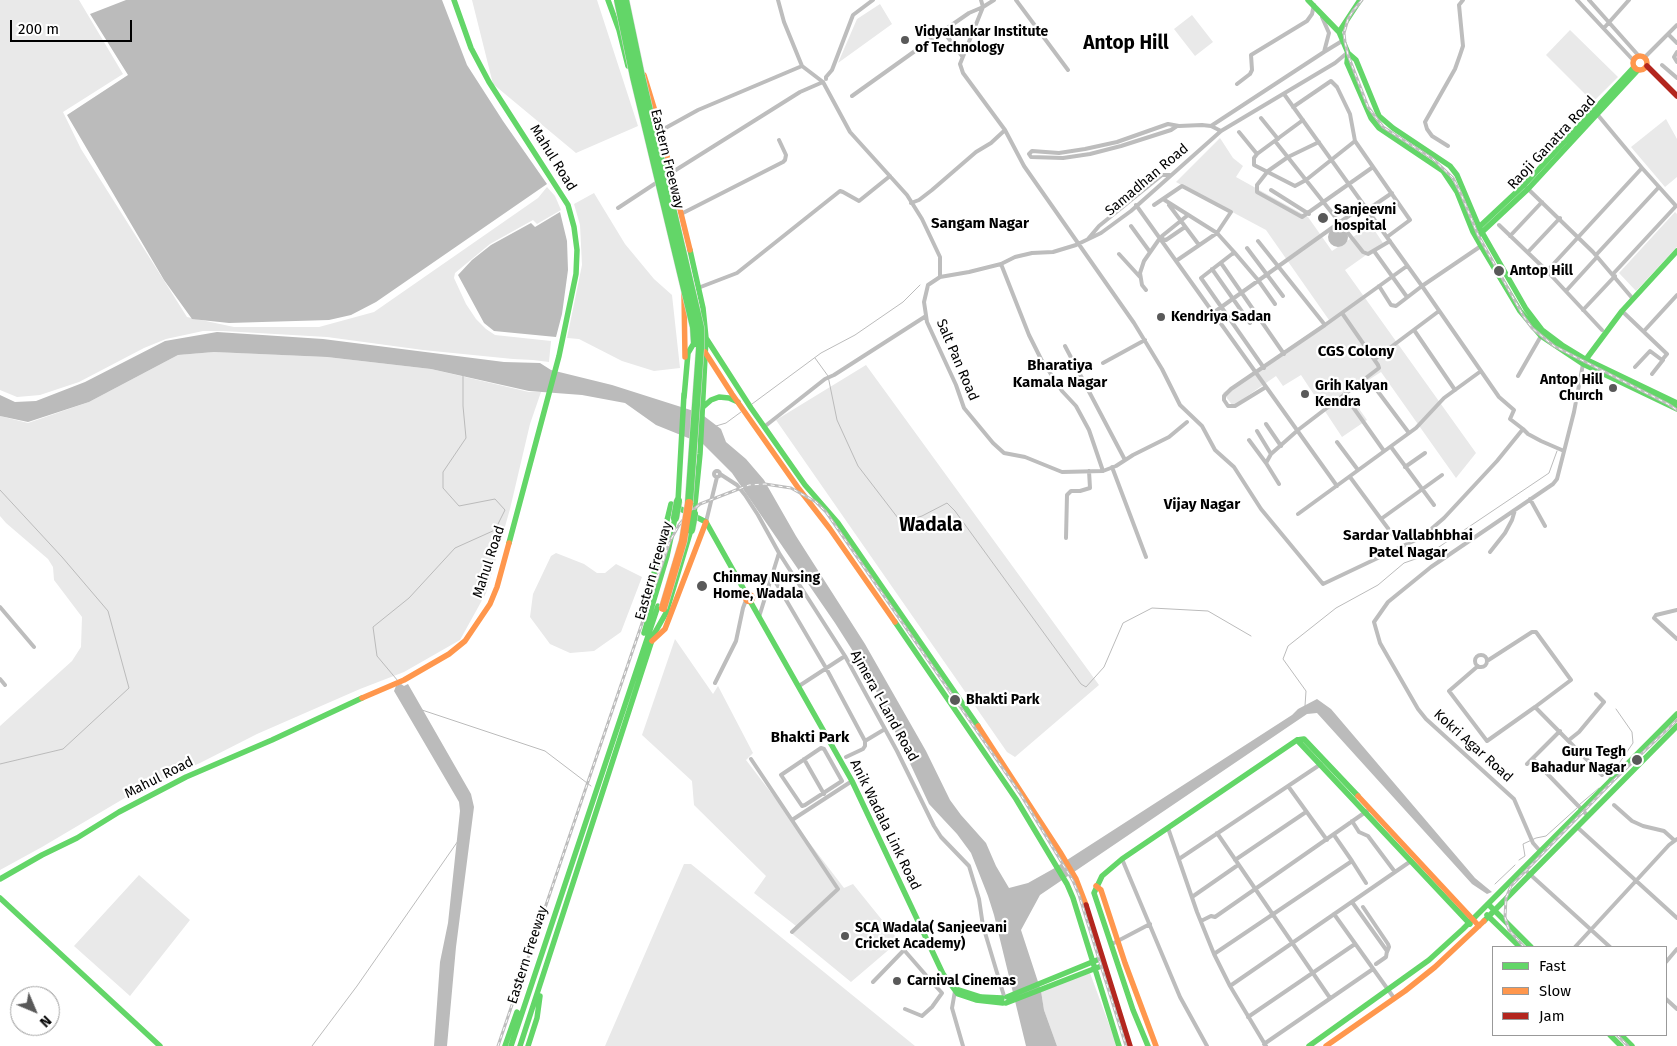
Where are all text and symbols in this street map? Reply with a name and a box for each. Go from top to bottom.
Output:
scale bar [12,10,135,42]
text: 200 m [18,20,59,38]
place label: Vidyalankar Institute of Technology [915,24,1048,56]
district label: Antop Hill [1083,33,1169,55]
marker: Vidyalankar Institute of Technology [899,34,911,46]
street label: Raoji Ganatra Road [1504,93,1600,193]
street label: Eastern Freeway [647,108,687,210]
street label: Mahul Road [526,122,580,194]
street label: Samadhan Road [1102,140,1192,220]
place label: Sanjeevni hospital [1334,202,1396,234]
marker: Sanjeevni hospital [1316,211,1330,225]
district label: Sangam Nagar [931,215,1029,233]
place label: Antop Hill [1510,263,1573,279]
marker: Antop Hill [1492,264,1506,278]
place label: Kendriya Sadan [1171,309,1271,325]
marker: Kendriya Sadan [1155,311,1167,323]
street label: Salt Pan Road [932,317,982,403]
district label: CGS Colony [1318,343,1394,361]
district label: Bharatiya Kamala Nagar [1013,357,1107,392]
place label: Antop Hill Church [1540,372,1603,404]
place label: Grih Kalyan Kendra [1315,378,1388,411]
marker: Antop Hill Church [1607,382,1619,394]
marker: Grih Kalyan Kendra [1299,388,1311,400]
district label: Vijay Nagar [1164,496,1240,514]
district label: Wadala [899,515,963,537]
street label: Eastern Freeway [632,520,676,622]
street label: Mahul Road [469,524,509,600]
district label: Sardar Vallabhbhai Patel Nagar [1343,527,1473,562]
place label: Chinmay Nursing Home, Wadala [713,570,820,602]
marker: Chinmay Nursing Home, Wadala [695,579,709,593]
street label: Ajmera l-Land Road [846,648,922,764]
place label: Bhakti Park [966,692,1039,708]
marker: Bhakti Park [948,693,962,707]
street label: Kokri Agar Road [1430,706,1516,786]
district label: Bhakti Park [771,729,849,747]
place label: Guru Tegh Bahadur Nagar [1531,744,1626,776]
marker: Guru Tegh Bahadur Nagar [1630,753,1644,767]
street label: Mahul Road [122,754,196,802]
street label: Anik Wadala Link Road [846,757,924,893]
street label: Eastern Freeway [504,904,552,1006]
place label: SCA Wadala( Sanjeevani Cricket Academy) [855,920,1007,952]
marker: SCA Wadala( Sanjeevani Cricket Academy) [839,930,851,942]
legend [1492,946,1667,1036]
text: Fast [1539,957,1566,975]
place label: Carnival Cinemas [907,973,1016,989]
marker: Carnival Cinemas [891,975,903,987]
text: Slow [1539,982,1571,1000]
north arrow [10,986,60,1036]
text: Jam [1539,1007,1565,1025]
text: N [36,1012,55,1031]

